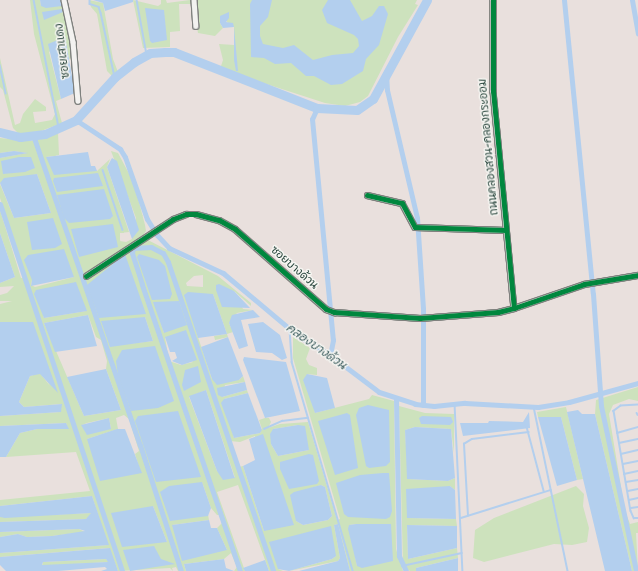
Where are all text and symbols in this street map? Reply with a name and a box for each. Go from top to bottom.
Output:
street label: ซอยเสาแดง [53,23,73,79]
street label: ถนนคลองสวน-คลองกระออม [476,78,502,216]
street label: ซอยบางด้วน [268,244,320,292]
water label: คลองบางด้วน [283,321,349,373]

